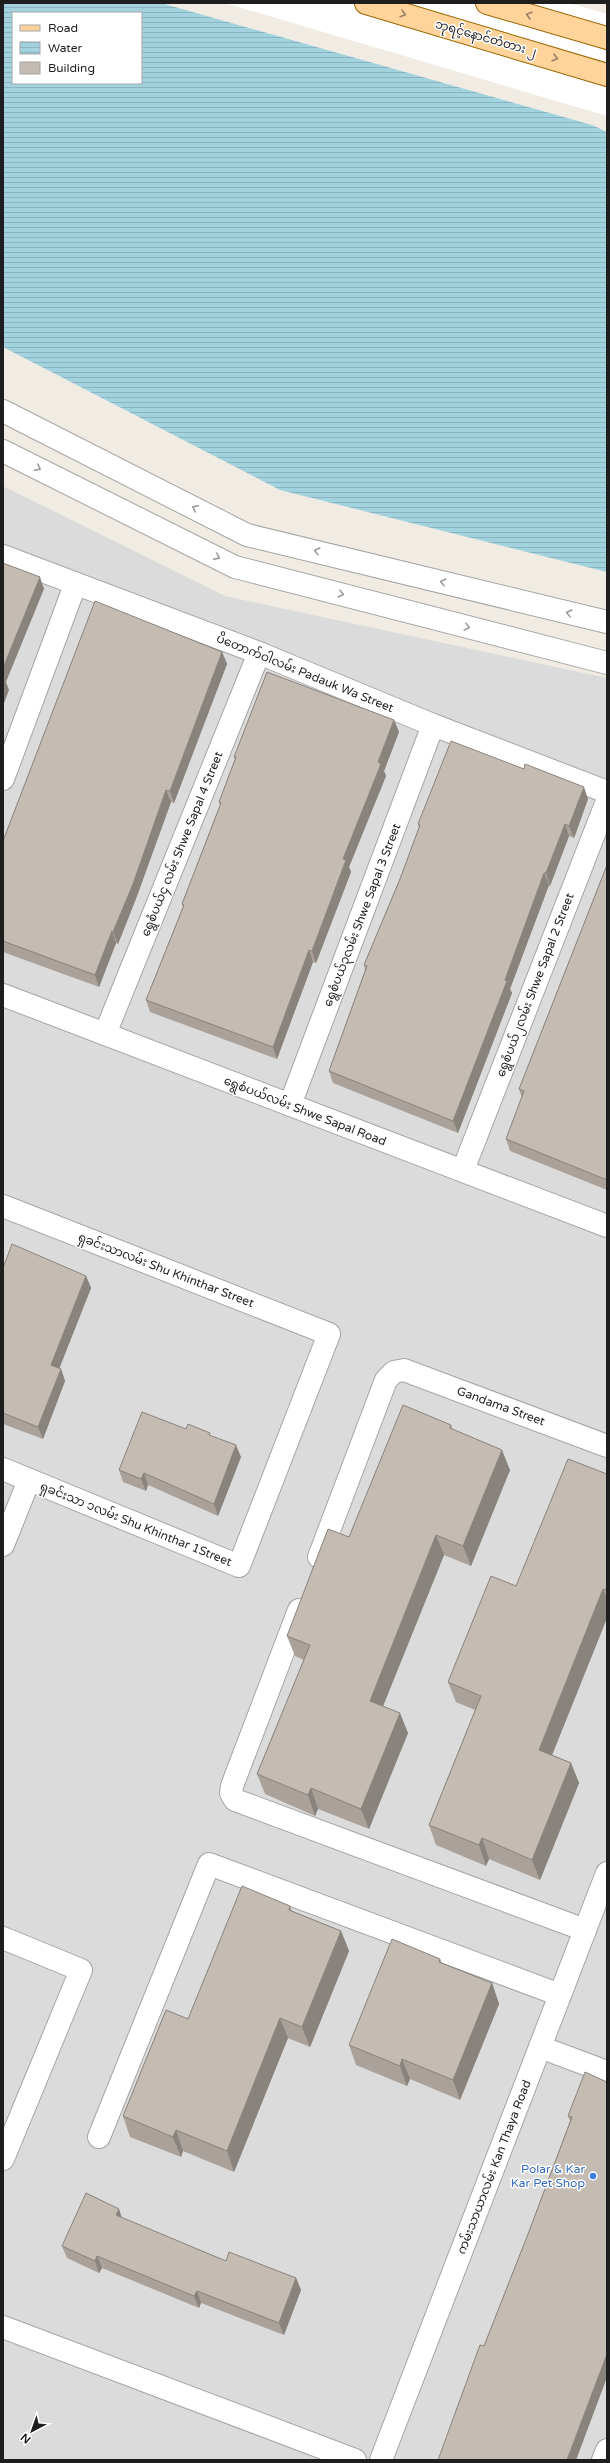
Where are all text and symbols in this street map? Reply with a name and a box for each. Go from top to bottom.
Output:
one-way arrow [399,9,406,18]
one-way arrow [526,11,533,20]
legend [12,12,142,84]
street label: ဘုရင့်နောင်တံတား ၂ [433,15,539,62]
text: Road [48,21,78,35]
text: Water [48,41,83,55]
one-way arrow [551,54,558,62]
text: Building [48,61,95,75]
one-way arrow [34,463,41,471]
one-way arrow [192,505,199,513]
one-way arrow [313,548,320,556]
one-way arrow [213,553,220,560]
one-way arrow [440,579,446,587]
one-way arrow [337,589,344,598]
one-way arrow [566,610,572,618]
one-way arrow [464,622,470,630]
street label: ပိတောက်ဝါလမ်း Padauk Wa Street [214,629,397,715]
street label: ရွေစံပယ်၄ လမ်း Shwe Sapal 4 Street [137,748,229,940]
street label: ရွေစံပယ်၃လမ်း Shwe Sapal 3 Street [319,820,406,1010]
street label: ရွေစံပယ်၂လမ်း Shwe Sapal 2 Street [492,890,580,1080]
street label: ရွေစံပယ်လမ်း Shwe Sapal Road [221,1072,389,1151]
street label: ရှခင်းသာလမ်း Shu Khinthar Street [75,1228,257,1313]
street label: Gandama Street [455,1384,547,1429]
street label: ရှခင်းသာ ၁လမ်း Shu Khinthar 1Street [37,1477,235,1572]
street label: ကမ်းသာယာလမ်း Kan Thaya Road [452,2077,534,2256]
place label: Polar & Kar Kar Pet Shop [511,2162,585,2190]
marker: Polar & Kar Kar Pet Shop [588,2171,598,2181]
north arrow [12,2411,52,2451]
text: N [18,2430,33,2446]

